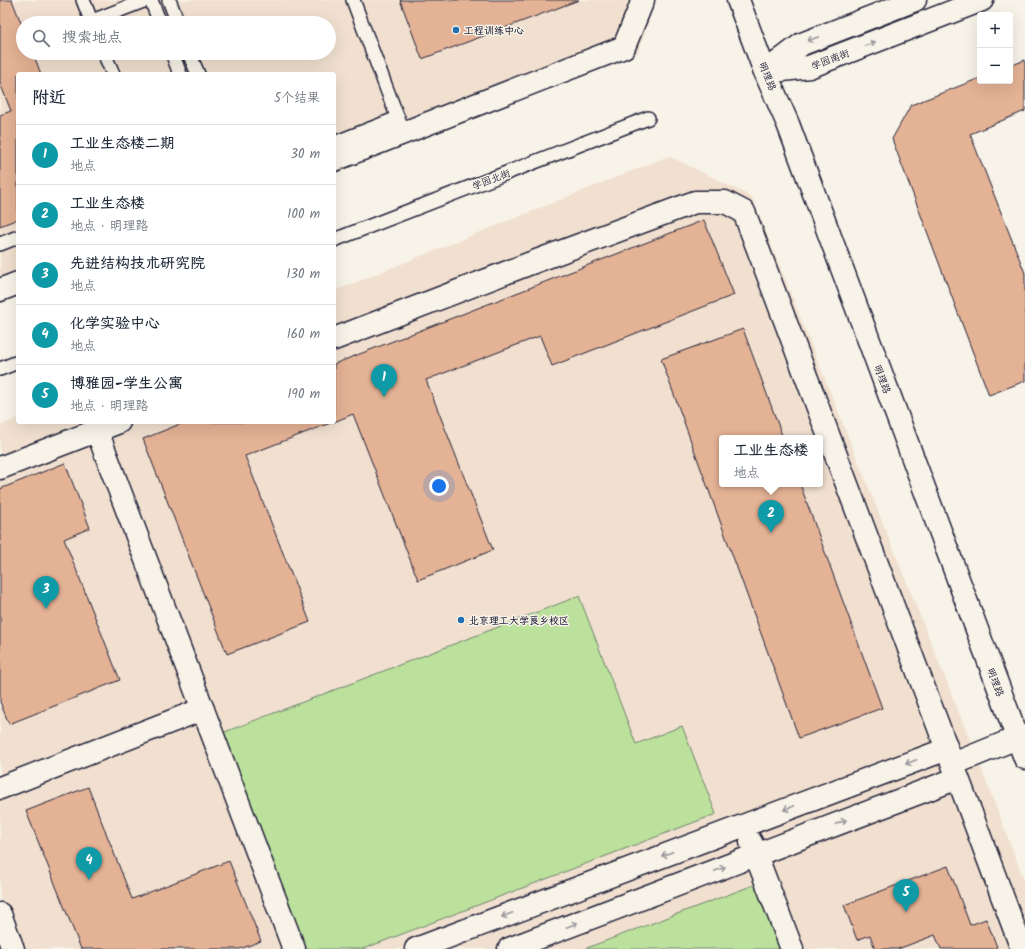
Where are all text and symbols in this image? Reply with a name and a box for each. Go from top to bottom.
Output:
map controls [977,12,1013,84]
button: + [977,12,1013,48]
search box [16,16,336,60]
place label: 工程训练中心 [464,23,524,39]
marker: 工程训练中心 [451,25,461,35]
text: 搜索地点 [62,26,122,50]
icon: search [30,27,52,49]
one-way arrow [808,36,820,44]
one-way arrow [863,39,875,47]
street label: 学园南街 [809,45,852,75]
button: − [977,48,1013,84]
street label: 明理路 [754,59,780,93]
text: 附近 [32,85,66,112]
text: 5个结果 [274,88,320,109]
text: 工业生态楼二期 [70,132,175,156]
text: 1 [43,144,47,165]
text: 30 m [291,144,320,165]
text: 地点 [70,156,96,177]
street label: 学园北街 [470,165,513,195]
text: 工业生态楼 [70,192,145,216]
text: 2 [41,204,49,225]
text: 100 m [287,204,320,225]
text: 地点 · 明理路 [70,216,149,237]
text: 先进结构技术研究院 [70,252,205,276]
text: 3 [41,264,49,285]
text: 130 m [286,264,320,285]
text: 地点 [70,276,96,297]
text: 化学实验中心 [70,312,160,336]
text: 4 [41,324,49,345]
text: 160 m [287,324,320,345]
text: 地点 [70,336,96,357]
street label: 明理路 [869,363,895,396]
pin: 1 [371,364,397,397]
text: 博雅园-学生公寓 [70,372,183,396]
text: 5 [42,384,48,405]
text: 190 m [288,384,320,405]
text: 地点 · 明理路 [70,396,149,417]
popup [719,435,823,487]
text: 工业生态楼 [733,439,809,463]
text: 地点 [733,463,760,484]
your location [429,476,449,496]
pin: 2 [758,500,784,533]
pin: 3 [33,576,59,609]
place label: 北京理工大学良乡校区 [469,613,569,629]
marker: 北京理工大学良乡校区 [456,615,466,625]
street label: 明理路 [982,665,1008,699]
one-way arrow [905,759,917,767]
one-way arrow [784,805,796,813]
one-way arrow [835,818,847,826]
pin: 4 [76,847,102,880]
one-way arrow [662,851,674,859]
one-way arrow [713,864,725,872]
pin: 5 [893,879,919,912]
one-way arrow [501,911,513,919]
one-way arrow [566,921,578,929]

